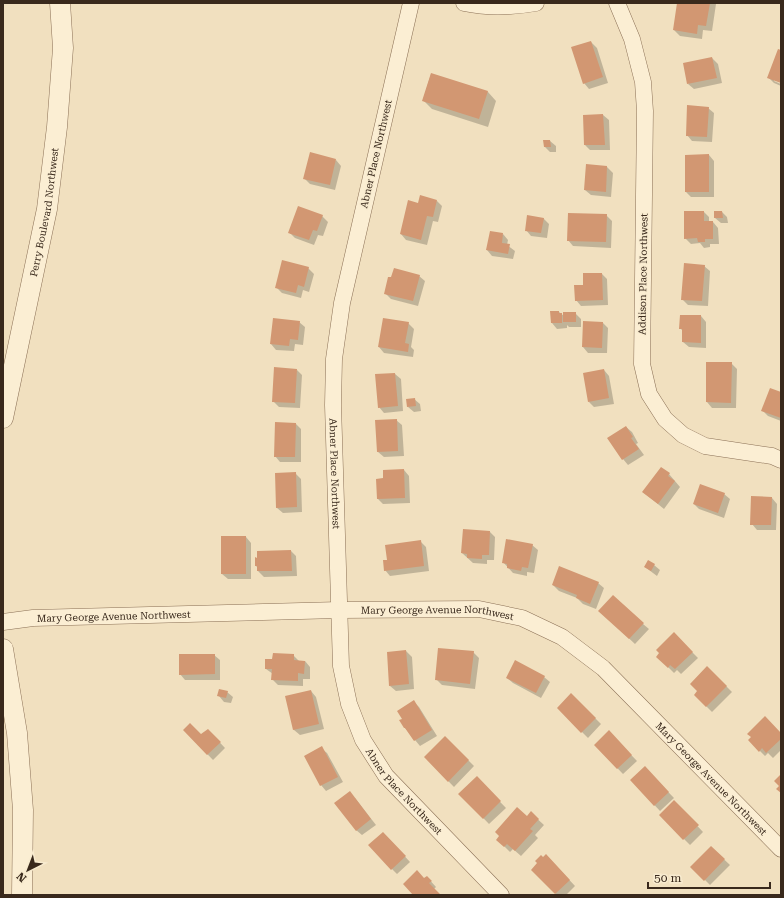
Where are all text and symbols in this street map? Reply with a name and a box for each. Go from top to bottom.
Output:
street label: Abner Place Northwest [358,98,394,209]
street label: Perry Boulevard Northwest [27,147,60,278]
street label: Addison Place Northwest [636,213,650,335]
street label: Abner Place Northwest [328,418,342,530]
street label: Mary George Avenue Northwest [361,603,515,622]
street label: Mary George Avenue Northwest [37,608,191,623]
street label: Mary George Avenue Northwest [654,720,770,837]
street label: Abner Place Northwest [364,746,445,837]
north arrow [8,850,48,890]
scale bar [648,864,770,890]
text: N [14,869,29,885]
text: 50 m [654,871,681,885]

